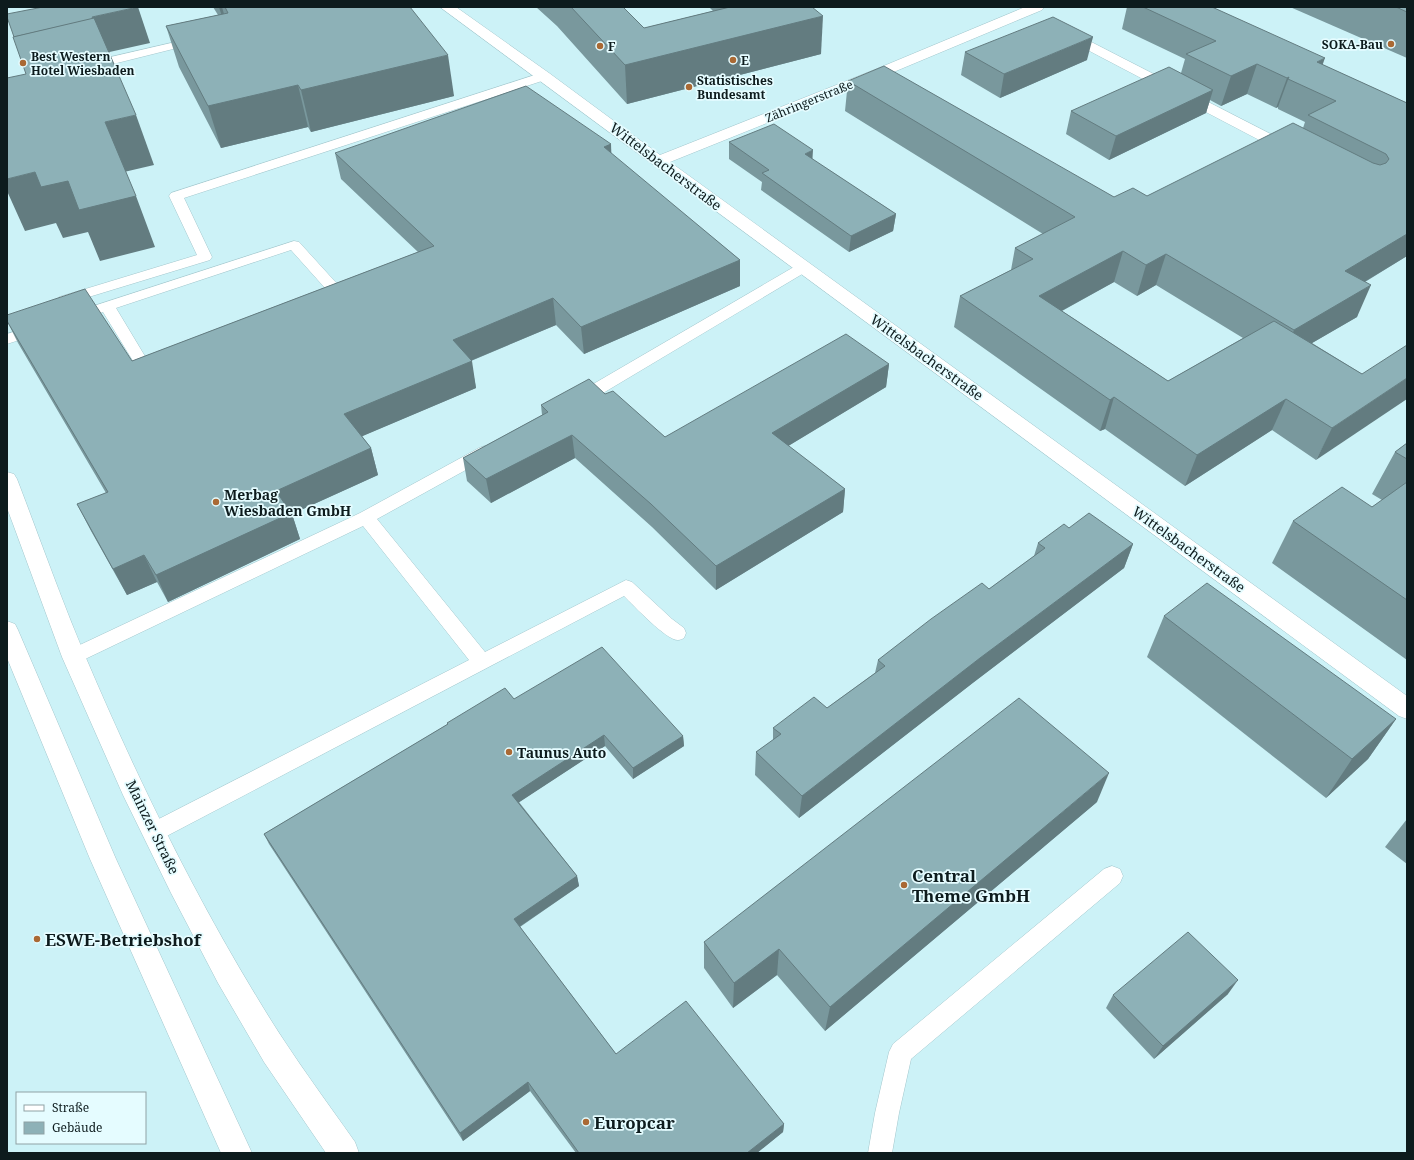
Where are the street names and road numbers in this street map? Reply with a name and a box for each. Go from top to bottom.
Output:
street label: Zähringerstraße [763,76,855,126]
street label: Wittelsbacherstraße [606,118,726,214]
street label: Wittelsbacherstraße [867,310,987,404]
street label: Wittelsbacherstraße [1129,502,1249,596]
street label: Mainzer Straße [122,777,184,877]

